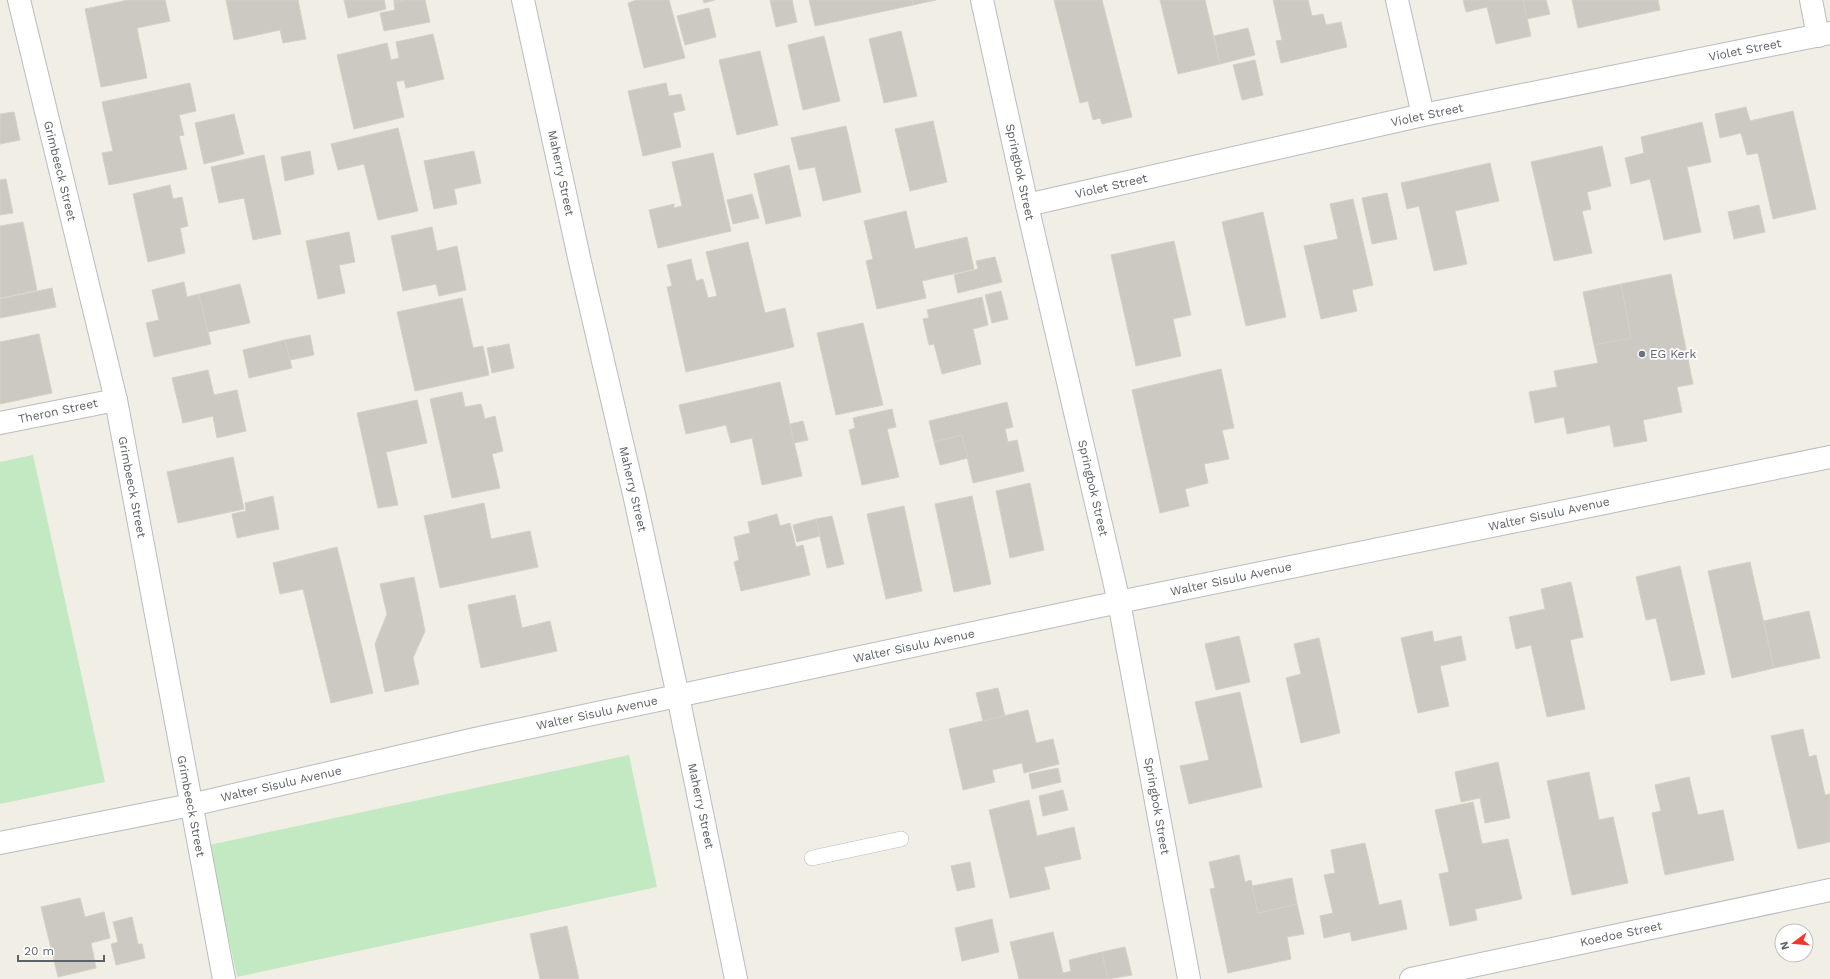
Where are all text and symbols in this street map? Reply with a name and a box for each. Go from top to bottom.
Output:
street label: Violet Street [1707,36,1783,64]
street label: Violet Street [1389,100,1465,130]
street label: Grimbeeck Street [41,119,79,223]
street label: Springbok Street [1003,122,1037,222]
street label: Maherry Street [545,129,577,217]
street label: Violet Street [1073,171,1149,201]
place label: EG Kerk [1650,347,1696,361]
marker: EG Kerk [1637,349,1647,359]
street label: Theron Street [17,396,99,426]
street label: Grimbeeck Street [115,435,149,539]
street label: Springbok Street [1075,438,1111,538]
street label: Maherry Street [616,445,650,533]
street label: Walter Sisulu Avenue [1487,494,1611,534]
street label: Walter Sisulu Avenue [1169,559,1293,599]
street label: Walter Sisulu Avenue [852,626,976,666]
street label: Walter Sisulu Avenue [535,693,659,733]
street label: Grimbeeck Street [174,754,208,858]
street label: Springbok Street [1142,756,1172,856]
street label: Maherry Street [685,762,717,850]
street label: Walter Sisulu Avenue [219,763,343,805]
street label: Koedoe Street [1579,918,1663,950]
north arrow [1774,923,1814,963]
scale bar [18,937,104,963]
text: N [1777,940,1792,951]
text: 20 m [24,944,54,958]

